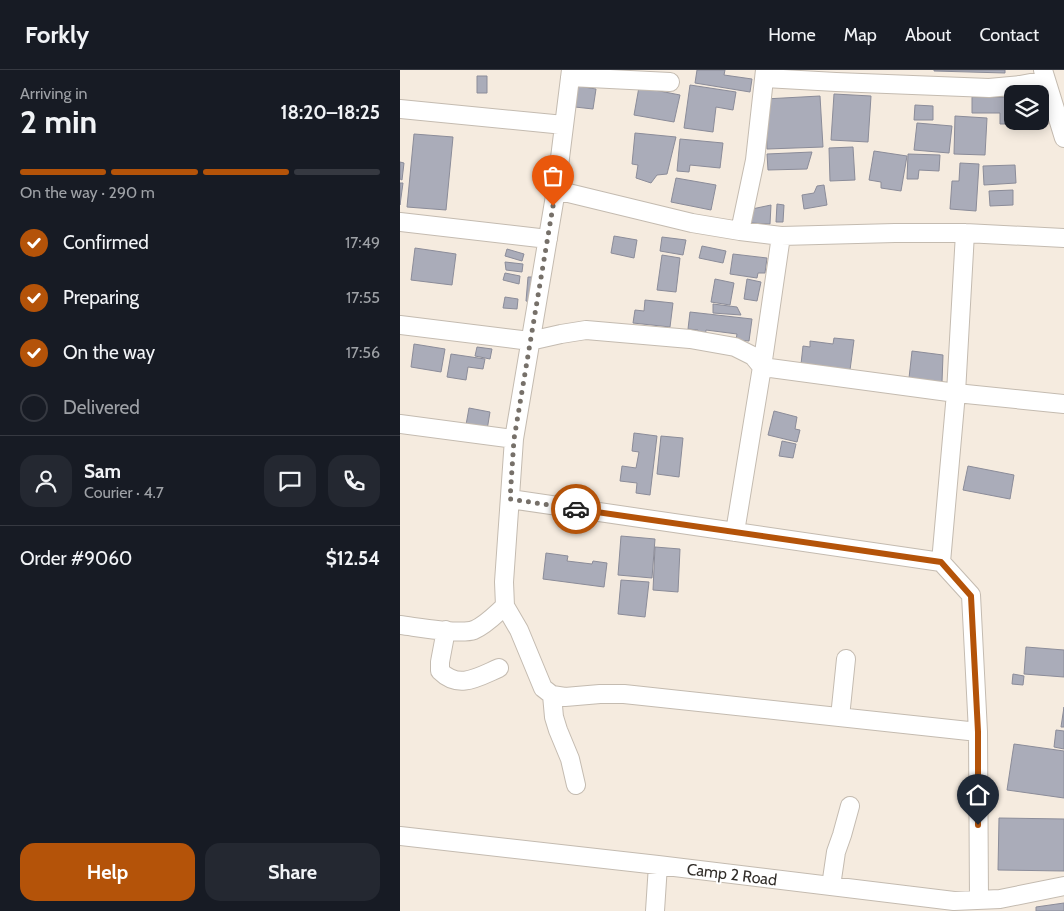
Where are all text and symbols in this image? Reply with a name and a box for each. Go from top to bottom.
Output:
text: Forkly [25,20,89,49]
text: Home [768,24,816,46]
text: Map [844,24,877,46]
text: About [905,24,951,46]
text: Contact [979,24,1039,46]
text: Arriving in [20,84,87,103]
map controls [1004,85,1049,130]
button: layers [1004,85,1049,130]
text: 18:20–18:25 [281,101,380,124]
text: 2 min [20,102,97,141]
pin [532,155,574,206]
icon: bag [539,162,567,190]
text: On the way · 290 m [20,183,155,202]
icon: check [20,229,48,257]
text: Confirmed [63,231,149,254]
text: 17:49 [345,233,380,252]
icon: check [20,284,48,312]
text: Preparing [63,286,139,309]
text: 17:55 [346,288,380,307]
icon: check [20,339,48,367]
text: On the way [63,341,155,364]
text: 17:56 [346,343,380,362]
text: Delivered [63,396,140,419]
button: person [20,455,72,507]
button: chat [264,455,316,507]
button: phone [328,455,380,507]
text: Sam [84,460,121,483]
text: Courier · 4.7 [84,483,164,502]
courier [551,484,601,534]
icon: car [562,495,590,523]
text: Order #9060 [20,547,132,570]
text: $12.54 [326,547,380,570]
pin [957,774,999,825]
icon: home [964,781,992,809]
button: Help [20,843,195,901]
button: Share [205,843,380,901]
street label: Camp 2 Road [686,860,778,889]

